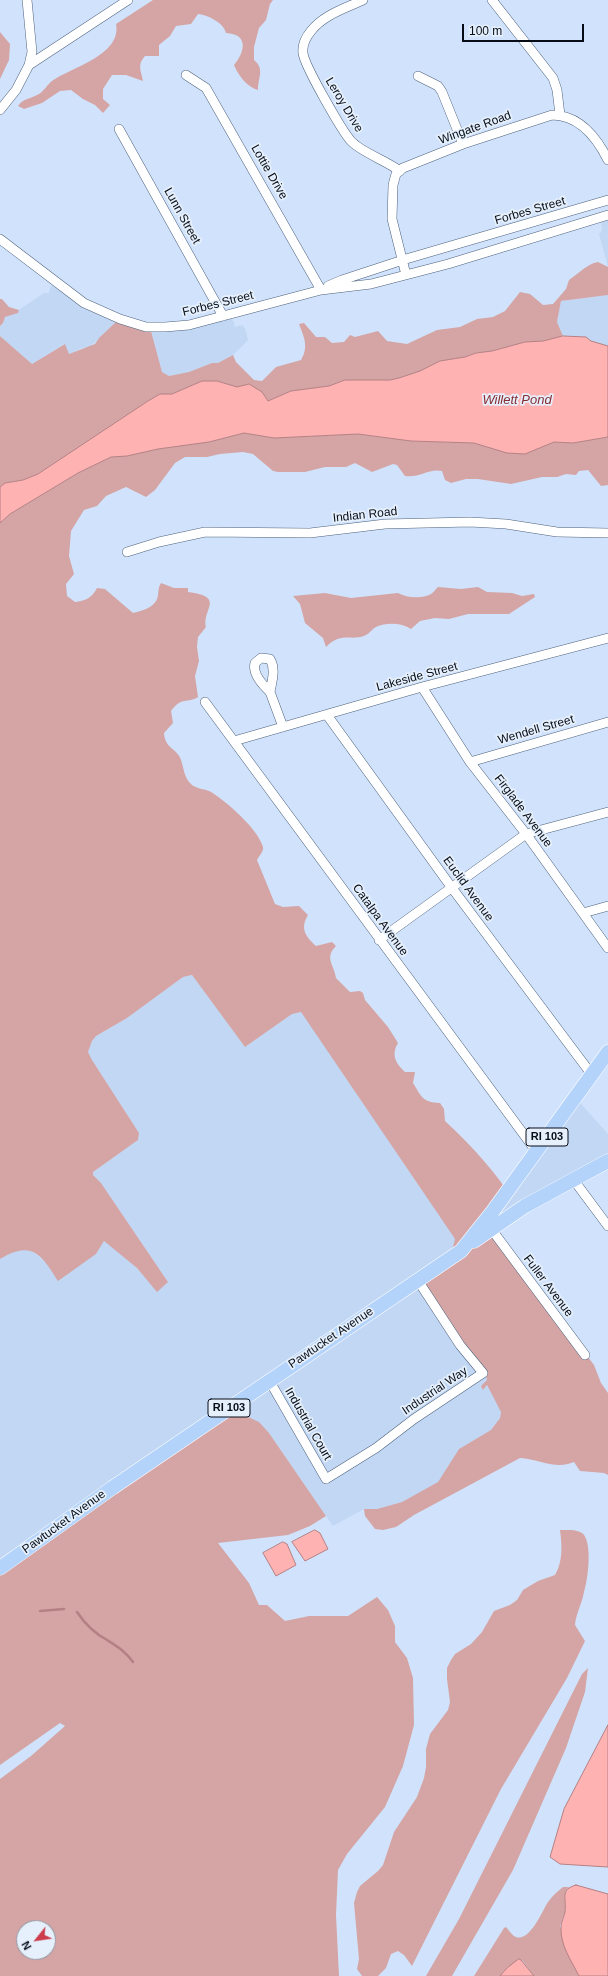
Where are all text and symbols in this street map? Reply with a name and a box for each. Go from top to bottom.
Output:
scale bar [464,16,586,42]
text: 100 m [469,24,502,38]
street label: Leroy Drive [322,75,366,135]
street label: Wingate Road [437,108,513,148]
street label: Lottie Drive [248,142,290,202]
street label: Lunn Street [161,185,203,247]
street label: Forbes Street [493,194,567,228]
street label: Forbes Street [181,288,255,320]
water label: Willett Pond [482,392,552,408]
street label: Indian Road [332,504,398,526]
street label: Lakeside Street [375,659,459,695]
street label: Wendell Street [496,712,576,748]
street label: Firglade Avenue [491,772,555,850]
street label: Euclid Avenue [440,854,496,924]
street label: Catalpa Avenue [349,881,411,959]
road number: RI 103 [526,1128,568,1146]
street label: Fuller Avenue [520,1252,576,1320]
street label: Pawtucket Avenue [286,1304,376,1372]
street label: Industrial Way [400,1364,470,1418]
street label: Industrial Court [281,1385,335,1463]
road number: RI 103 [208,1399,250,1417]
street label: Pawtucket Avenue [20,1487,108,1557]
north arrow [16,1920,56,1960]
text: N [19,1939,34,1952]

